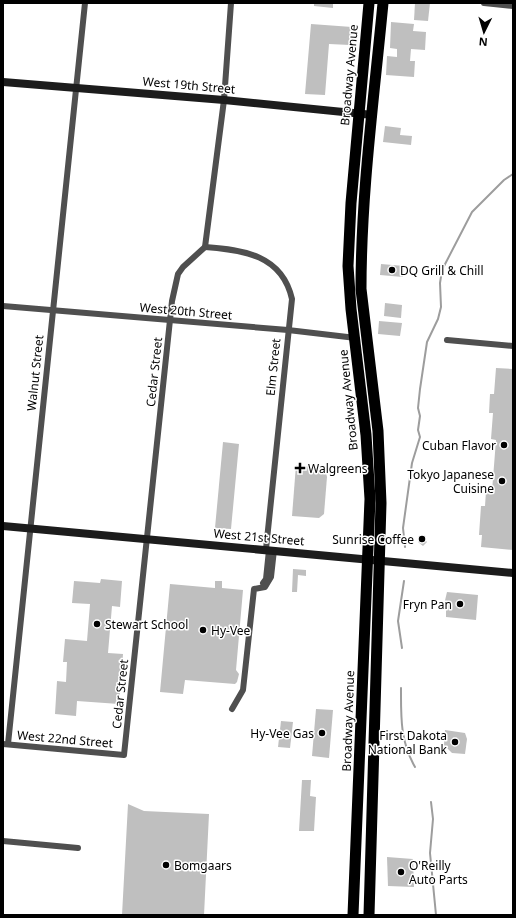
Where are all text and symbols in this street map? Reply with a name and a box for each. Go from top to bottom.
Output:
north arrow [464,12,504,52]
street label: Broadway Avenue [336,24,362,126]
text: N [478,35,488,50]
street label: West 19th Street [142,72,237,98]
place label: DQ Grill & Chill [400,262,484,279]
marker: DQ Grill & Chill [387,265,397,275]
street label: West 20th Street [139,298,234,324]
street label: Walnut Street [23,333,48,412]
street label: Cedar Street [142,336,166,408]
street label: Elm Street [262,337,285,397]
street label: Broadway Avenue [334,348,362,451]
place label: Cuban Flavor [422,437,496,454]
marker: Cuban Flavor [499,440,509,450]
place label: Walgreens [308,460,368,477]
marker: Walgreens [295,463,305,473]
place label: Tokyo Japanese Cuisine [407,466,494,497]
marker: Tokyo Japanese Cuisine [497,476,507,486]
street label: West 21st Street [213,525,306,550]
place label: Sunrise Coffee [332,531,414,548]
marker: Sunrise Coffee [417,534,427,544]
place label: Fryn Pan [403,596,452,613]
marker: Fryn Pan [455,599,465,609]
place label: Stewart School [105,616,188,633]
marker: Stewart School [92,619,102,629]
place label: Hy-Vee [211,622,251,639]
marker: Hy-Vee [198,625,208,635]
street label: Cedar Street [108,658,132,730]
street label: Broadway Avenue [338,670,358,772]
place label: Hy-Vee Gas [250,725,314,742]
street label: West 22nd Street [16,726,114,752]
place label: First Dakota National Bank [368,727,448,758]
marker: Hy-Vee Gas [317,728,327,738]
marker: First Dakota National Bank [450,737,460,747]
place label: Bomgaars [174,857,232,874]
place label: O'Reilly Auto Parts [409,857,468,888]
marker: Bomgaars [161,860,171,870]
marker: O'Reilly Auto Parts [396,867,406,877]

